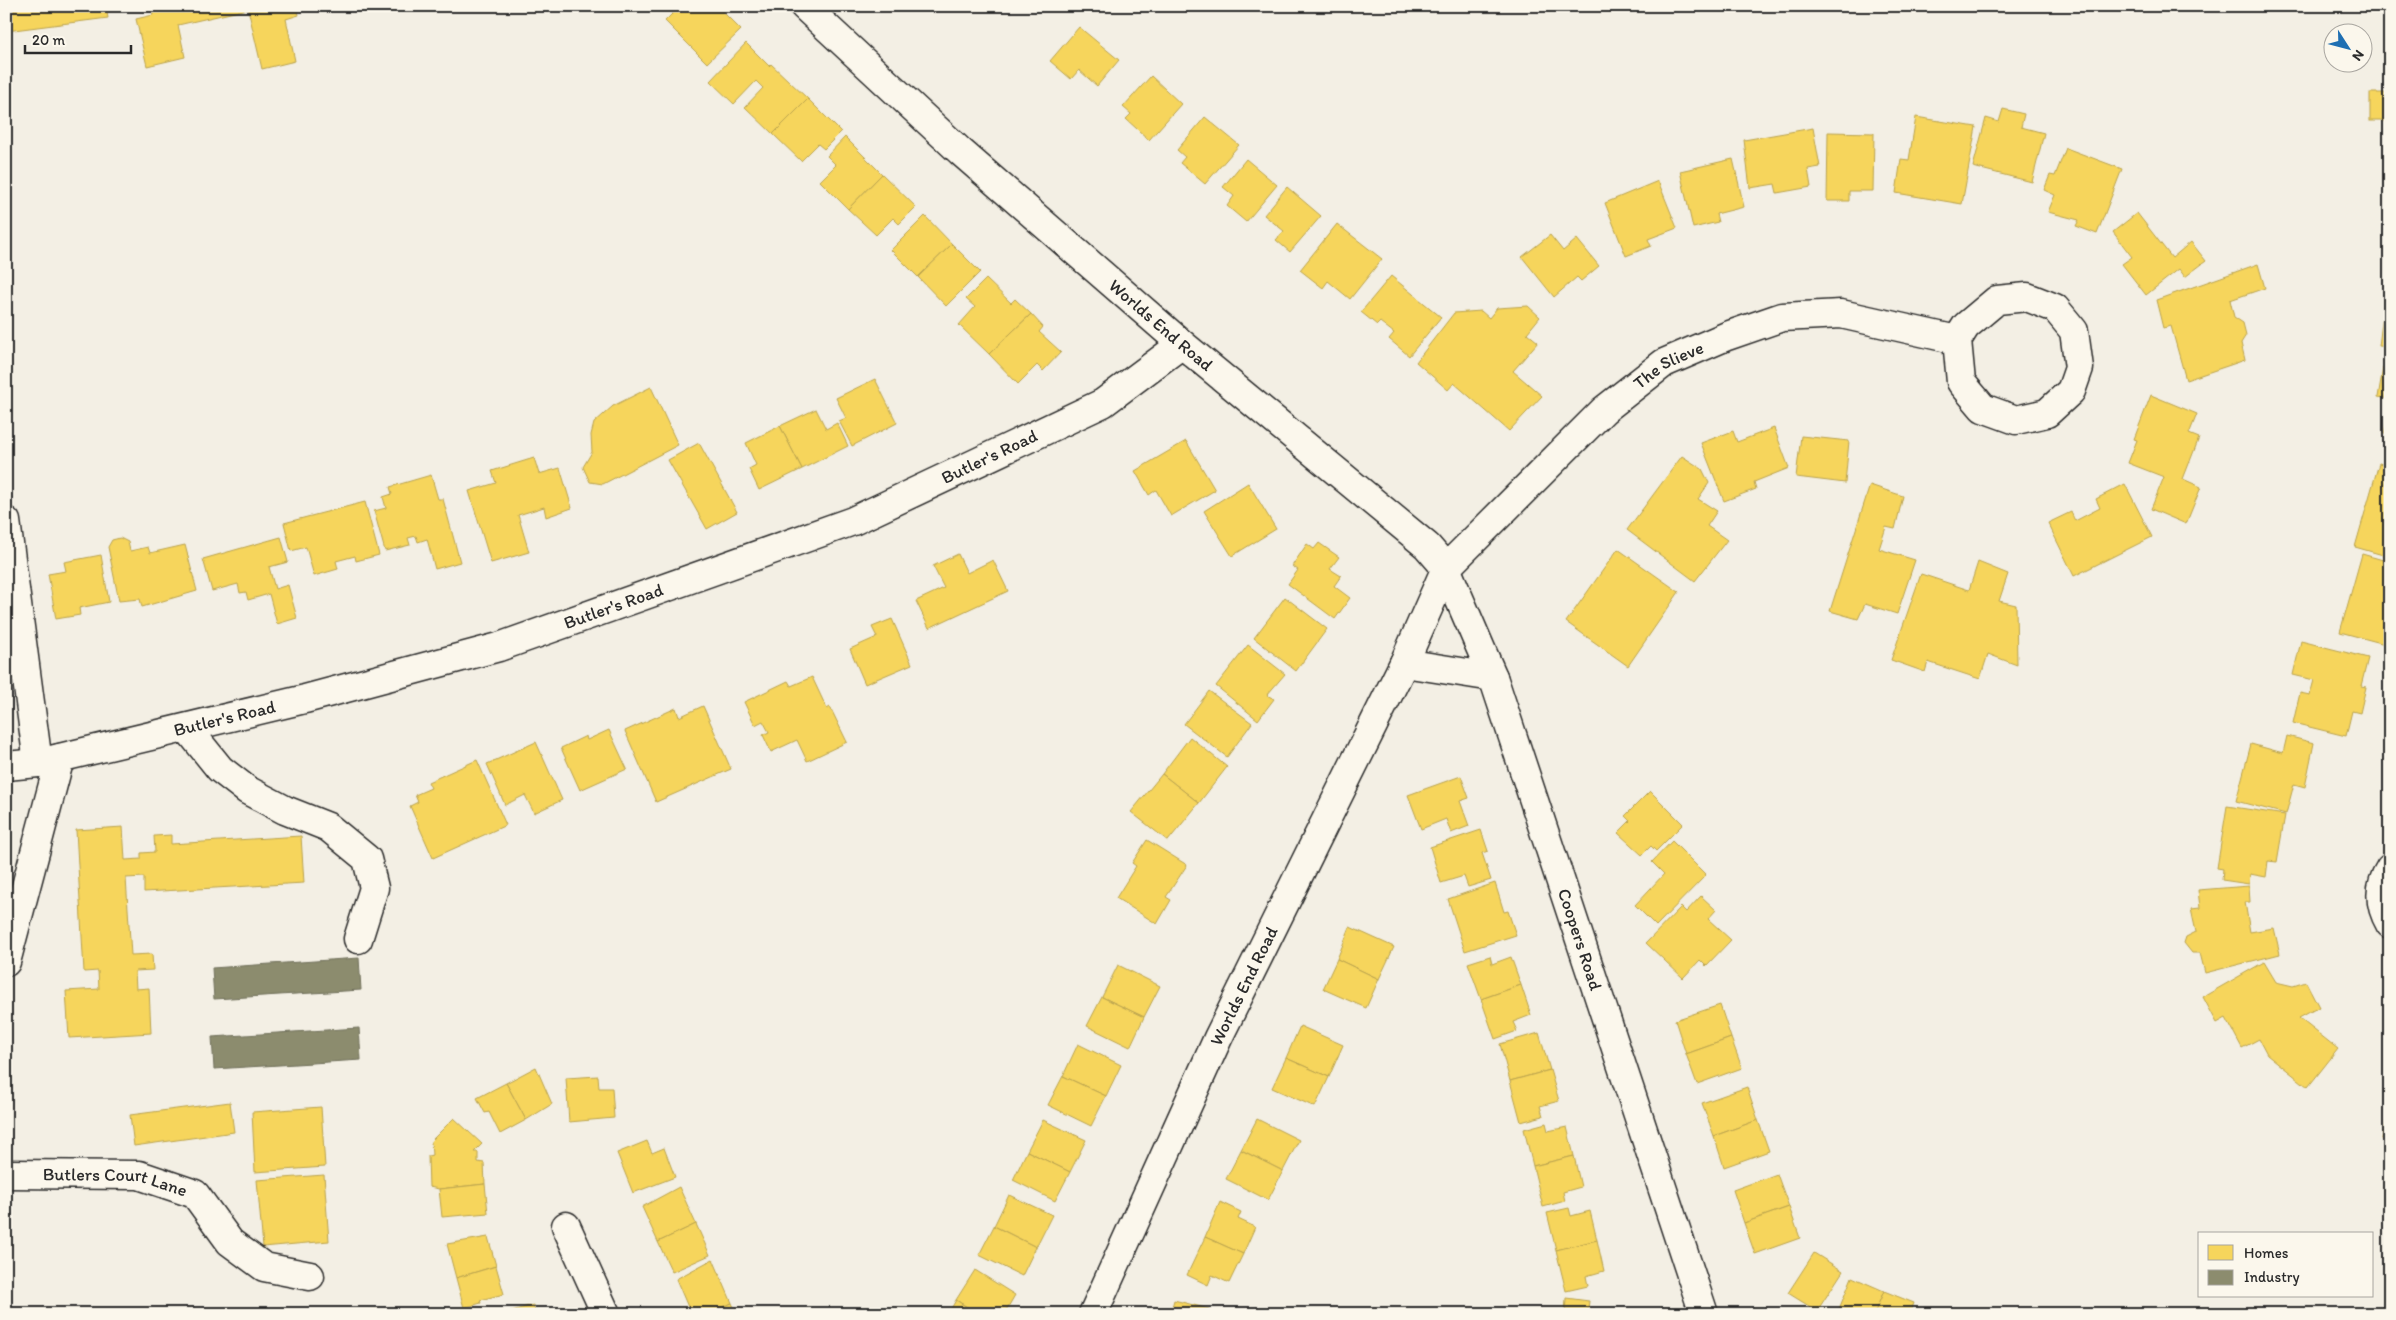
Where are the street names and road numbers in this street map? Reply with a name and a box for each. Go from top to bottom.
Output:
street label: Worlds End Road [1104,274,1218,376]
street label: The Slieve [1629,336,1707,394]
street label: Butler's Road [938,424,1041,489]
street label: Butler's Road [561,578,666,634]
street label: Butler's Road [172,695,278,741]
street label: Coopers Road [1553,886,1607,993]
street label: Worlds End Road [1205,923,1283,1049]
street label: Butlers Court Lane [43,1163,190,1202]

